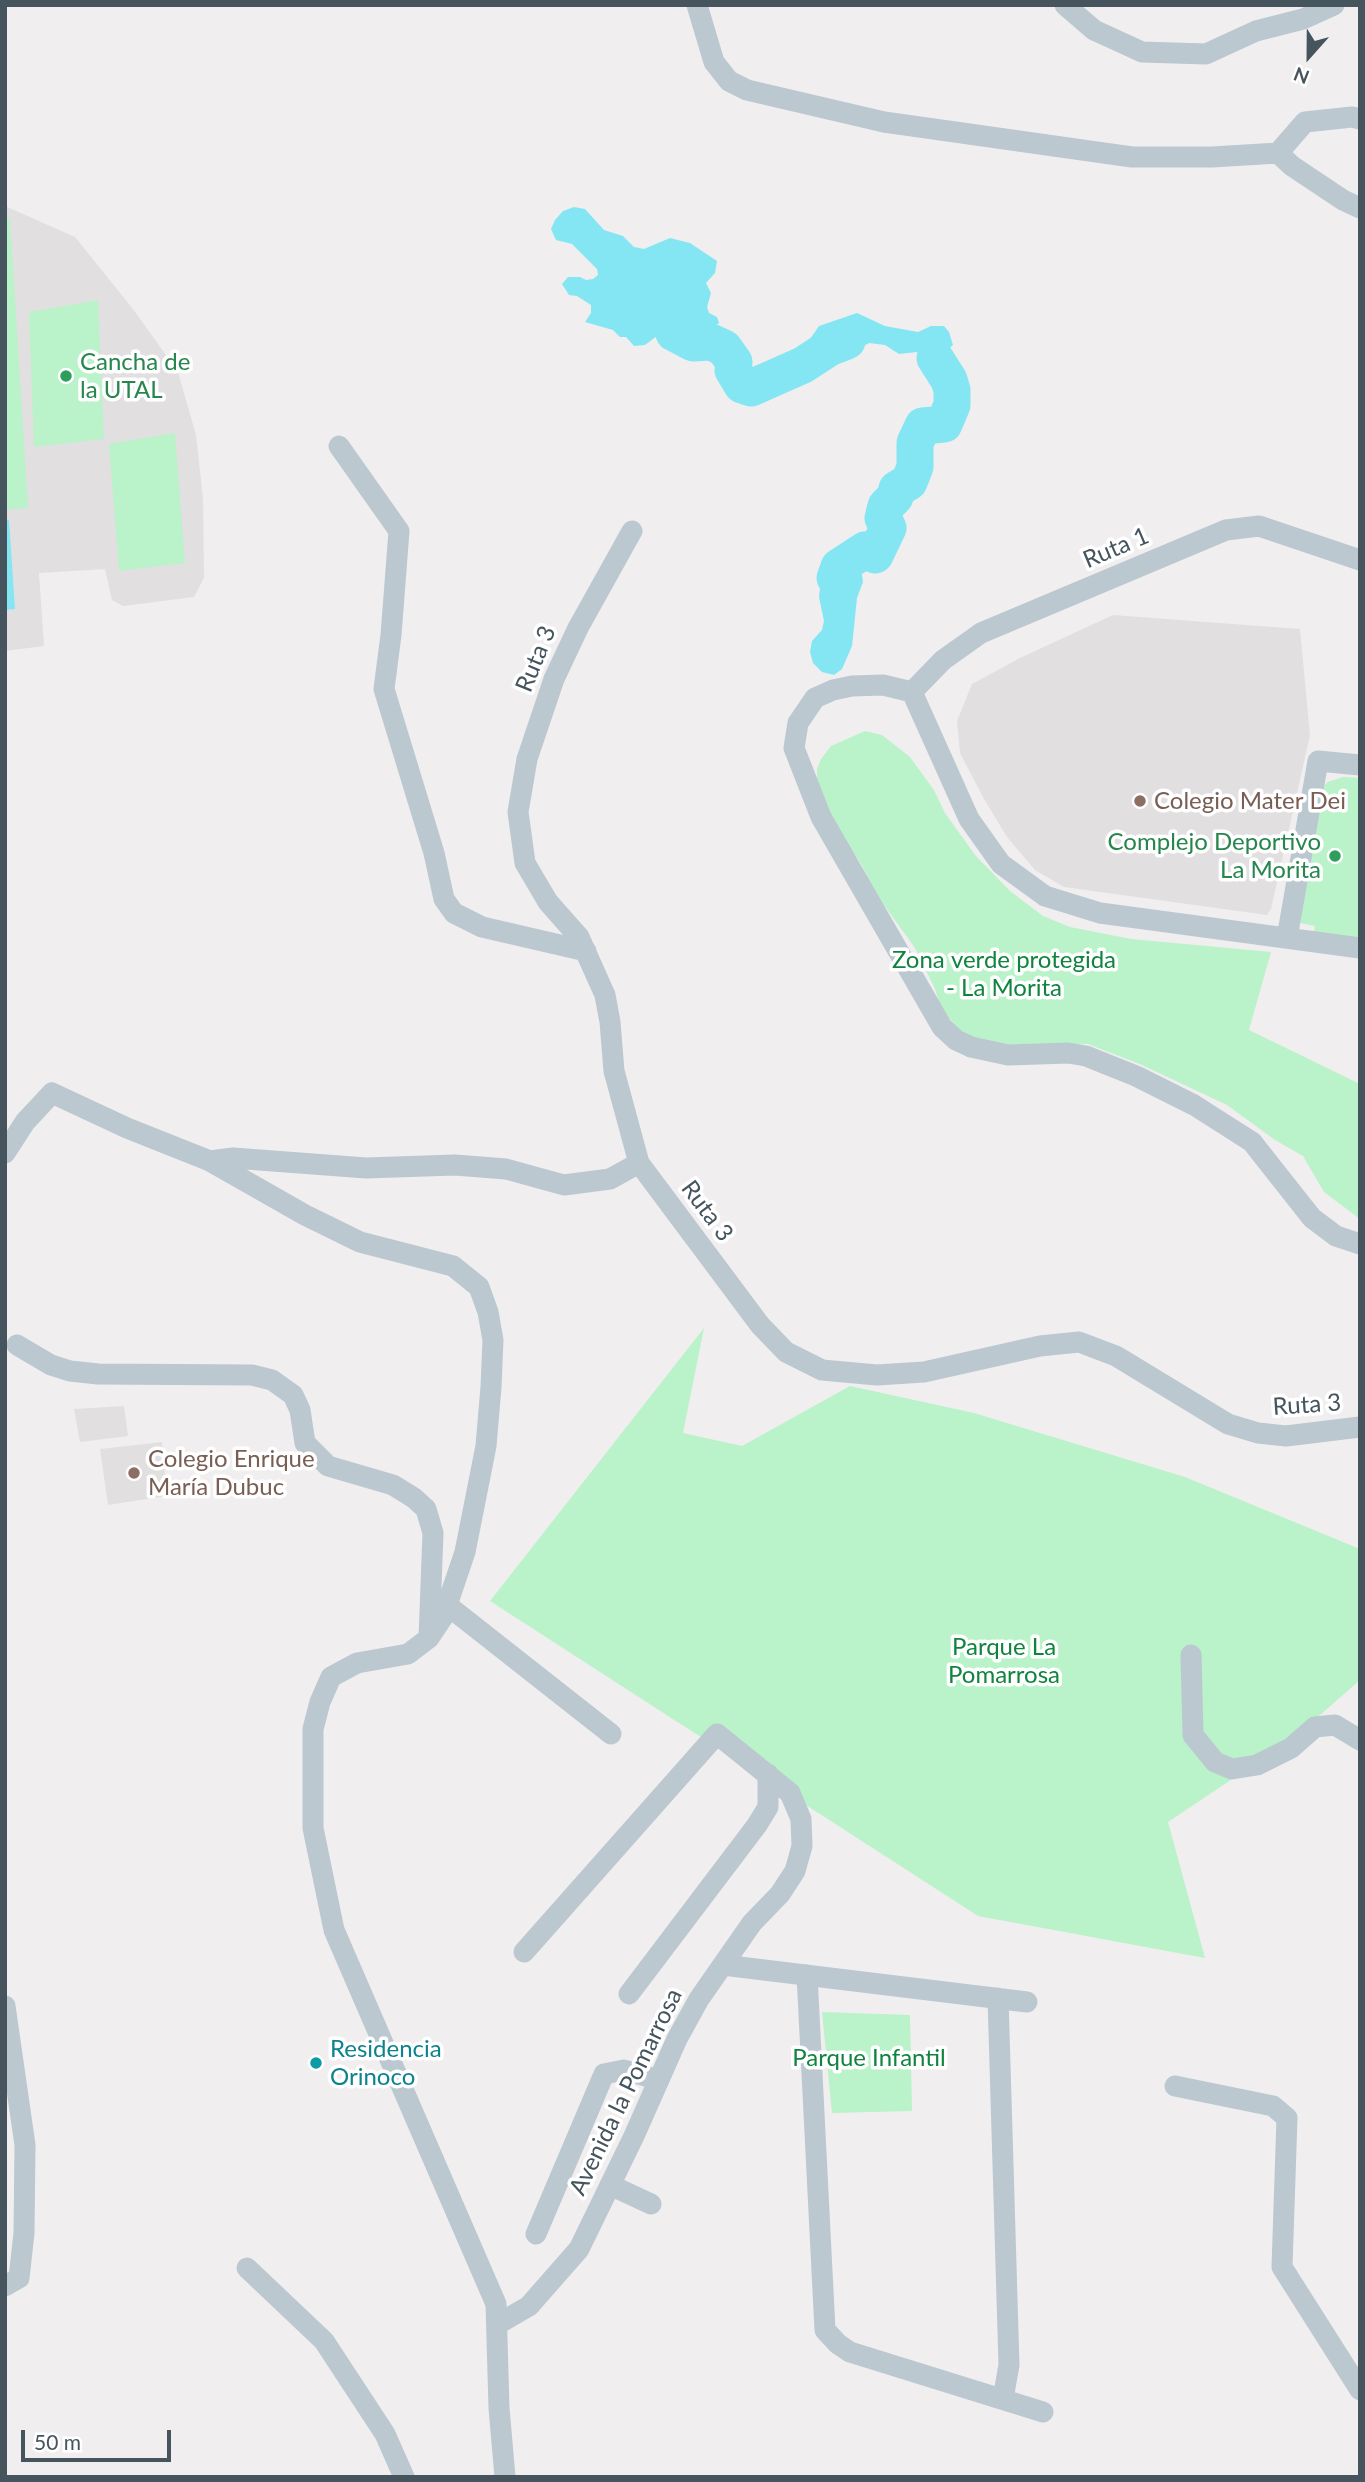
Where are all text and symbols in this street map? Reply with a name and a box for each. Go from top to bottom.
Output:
north arrow [1274,21,1344,91]
text: N [1290,63,1312,89]
place label: Cancha de la UTAL [80,348,190,404]
marker: Cancha de la UTAL [58,368,74,384]
street label: Ruta 1 [1079,521,1153,575]
street label: Ruta 3 [510,622,562,696]
place label: Colegio Mater Dei [1154,787,1346,815]
marker: Colegio Mater Dei [1132,793,1148,809]
place label: Complejo Deportivo La Morita [1108,828,1321,884]
marker: Complejo Deportivo La Morita [1327,848,1343,864]
park label: Zona verde protegida - La Morita [892,946,1116,1002]
street label: Ruta 3 [675,1175,739,1247]
street label: Ruta 3 [1272,1388,1342,1422]
place label: Colegio Enrique María Dubuc [148,1445,315,1501]
marker: Colegio Enrique María Dubuc [126,1465,142,1481]
park label: Parque La Pomarrosa [948,1633,1060,1689]
street label: Avenida la Pomarrosa [563,1984,689,2200]
place label: Residencia Orinoco [330,2035,442,2091]
park label: Parque Infantil [792,2044,946,2072]
marker: Residencia Orinoco [308,2055,324,2071]
scale bar [24,2416,175,2460]
text: 50 m [34,2429,81,2454]

